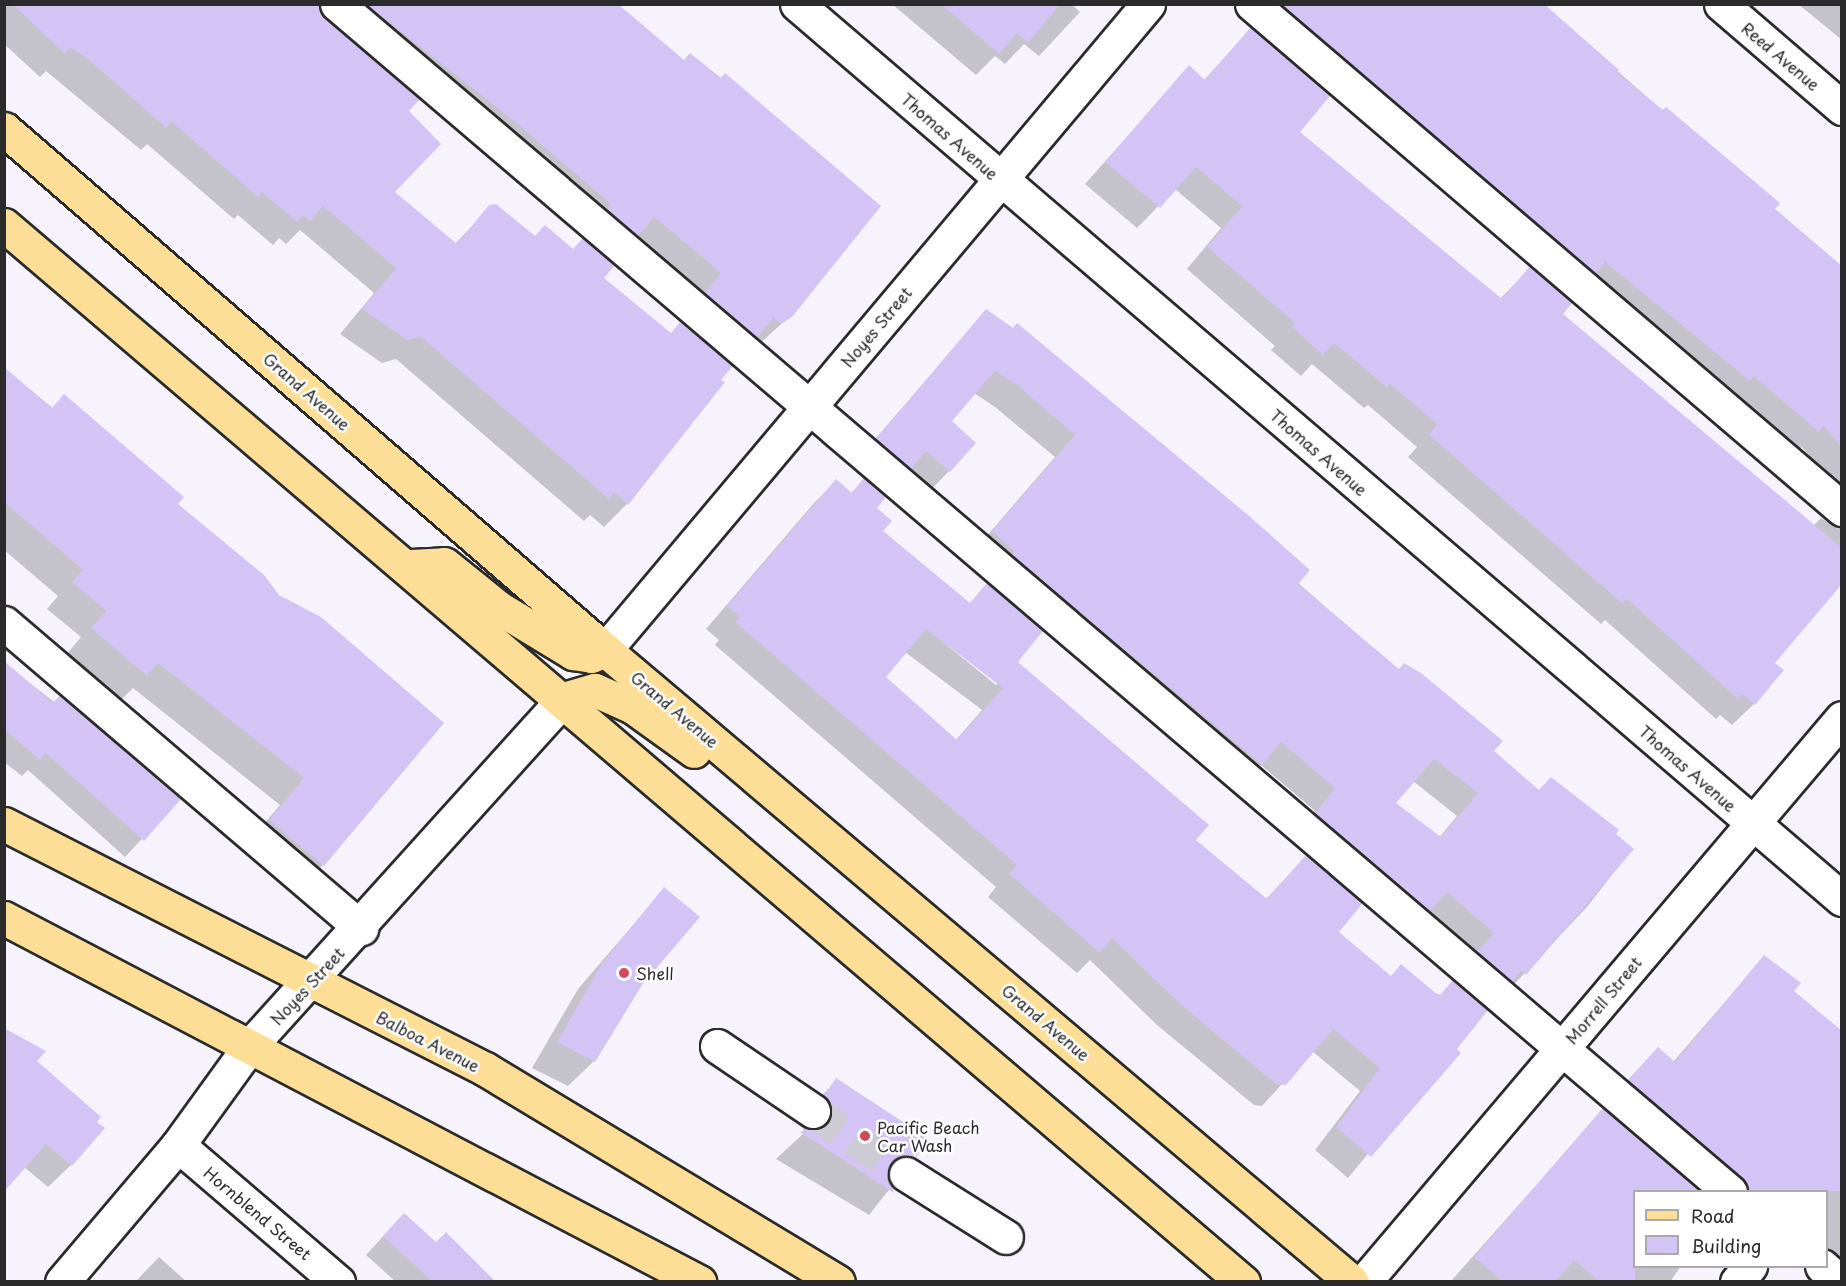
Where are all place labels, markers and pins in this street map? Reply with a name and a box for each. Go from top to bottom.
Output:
place label: Shell [636,963,674,983]
marker: Shell [617,966,631,980]
place label: Pacific Beach Car Wash [877,1117,980,1155]
marker: Pacific Beach Car Wash [858,1129,872,1143]

